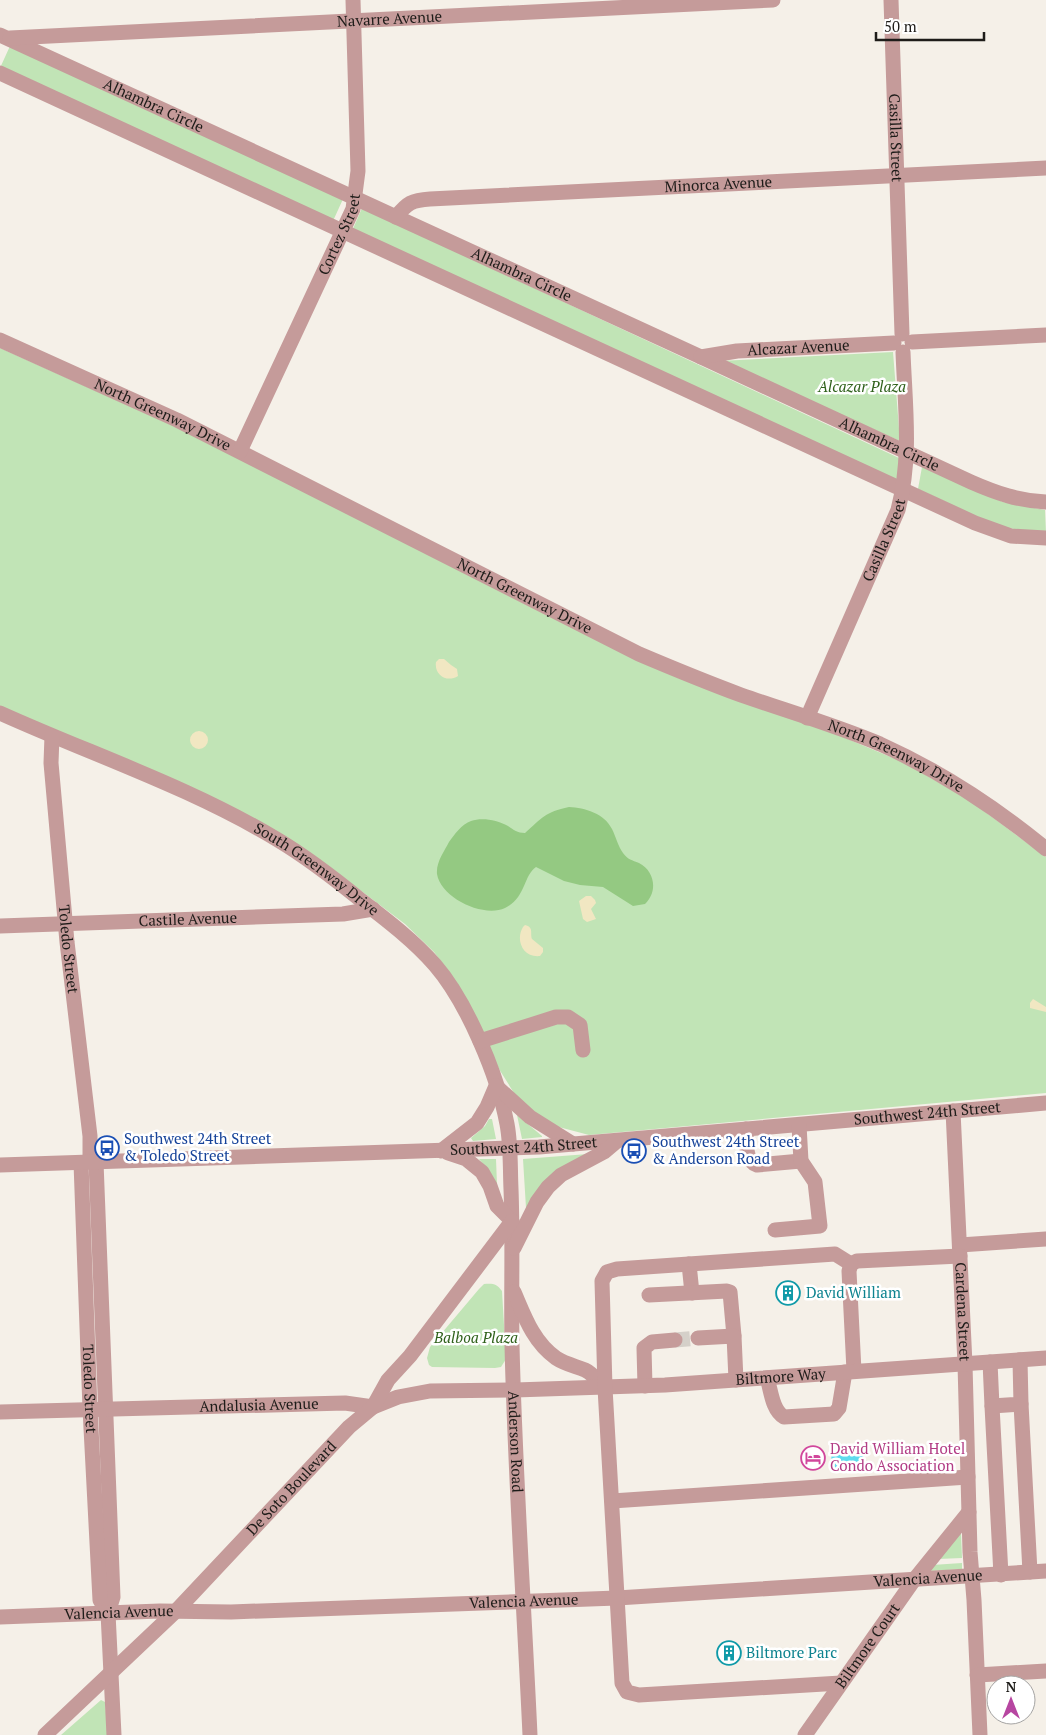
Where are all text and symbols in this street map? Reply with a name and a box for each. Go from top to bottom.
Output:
street label: Navarre Avenue [336,5,443,31]
scale bar [876,10,984,42]
text: 50 m [884,16,917,36]
street label: Alhambra Circle [101,73,207,136]
street label: Casilla Street [885,93,908,183]
street label: Minorca Avenue [664,171,773,196]
street label: Cortez Street [313,192,364,278]
street label: Alhambra Circle [469,242,575,305]
street label: Alcazar Avenue [747,334,850,359]
street label: North Greenway Drive [92,373,235,455]
park label: Alcazar Plaza [817,376,906,396]
street label: Alhambra Circle [836,411,943,475]
street label: Casilla Street [857,496,910,584]
street label: North Greenway Drive [454,553,596,638]
street label: North Greenway Drive [826,714,968,796]
street label: South Greenway Drive [251,817,383,919]
street label: Toledo Street [55,904,84,995]
street label: Castile Avenue [138,907,237,930]
street label: Southwest 24th Street [853,1096,1002,1129]
place label: Southwest 24th Street & Toledo Street [124,1128,272,1165]
street label: Southwest 24th Street [450,1131,598,1159]
place label: Southwest 24th Street & Anderson Road [652,1131,800,1168]
bus stop icon: Southwest 24th Street & Toledo Street [94,1135,120,1161]
bus stop icon: Southwest 24th Street & Anderson Road [621,1138,647,1164]
street label: Cardena Street [951,1262,976,1362]
building icon: David William [775,1280,801,1306]
place label: David William [806,1282,901,1302]
park label: Balboa Plaza [433,1327,518,1347]
street label: Toledo Street [79,1344,102,1434]
street label: Biltmore Way [735,1363,827,1389]
street label: Anderson Road [504,1391,528,1493]
street label: Andalusia Avenue [199,1393,319,1416]
street label: De Soto Boulevard [241,1436,340,1539]
place label: David William Hotel Condo Association [830,1438,965,1475]
hotel icon: David William Hotel Condo Association [800,1445,826,1471]
street label: Valencia Avenue [873,1564,983,1591]
street label: Valencia Avenue [469,1588,579,1612]
street label: Biltmore Court [830,1598,904,1692]
street label: Valencia Avenue [64,1600,174,1624]
building icon: Biltmore Parc [716,1640,742,1666]
place label: Biltmore Parc [746,1642,837,1662]
north arrow [986,1675,1036,1725]
text: N [1006,1677,1017,1696]

